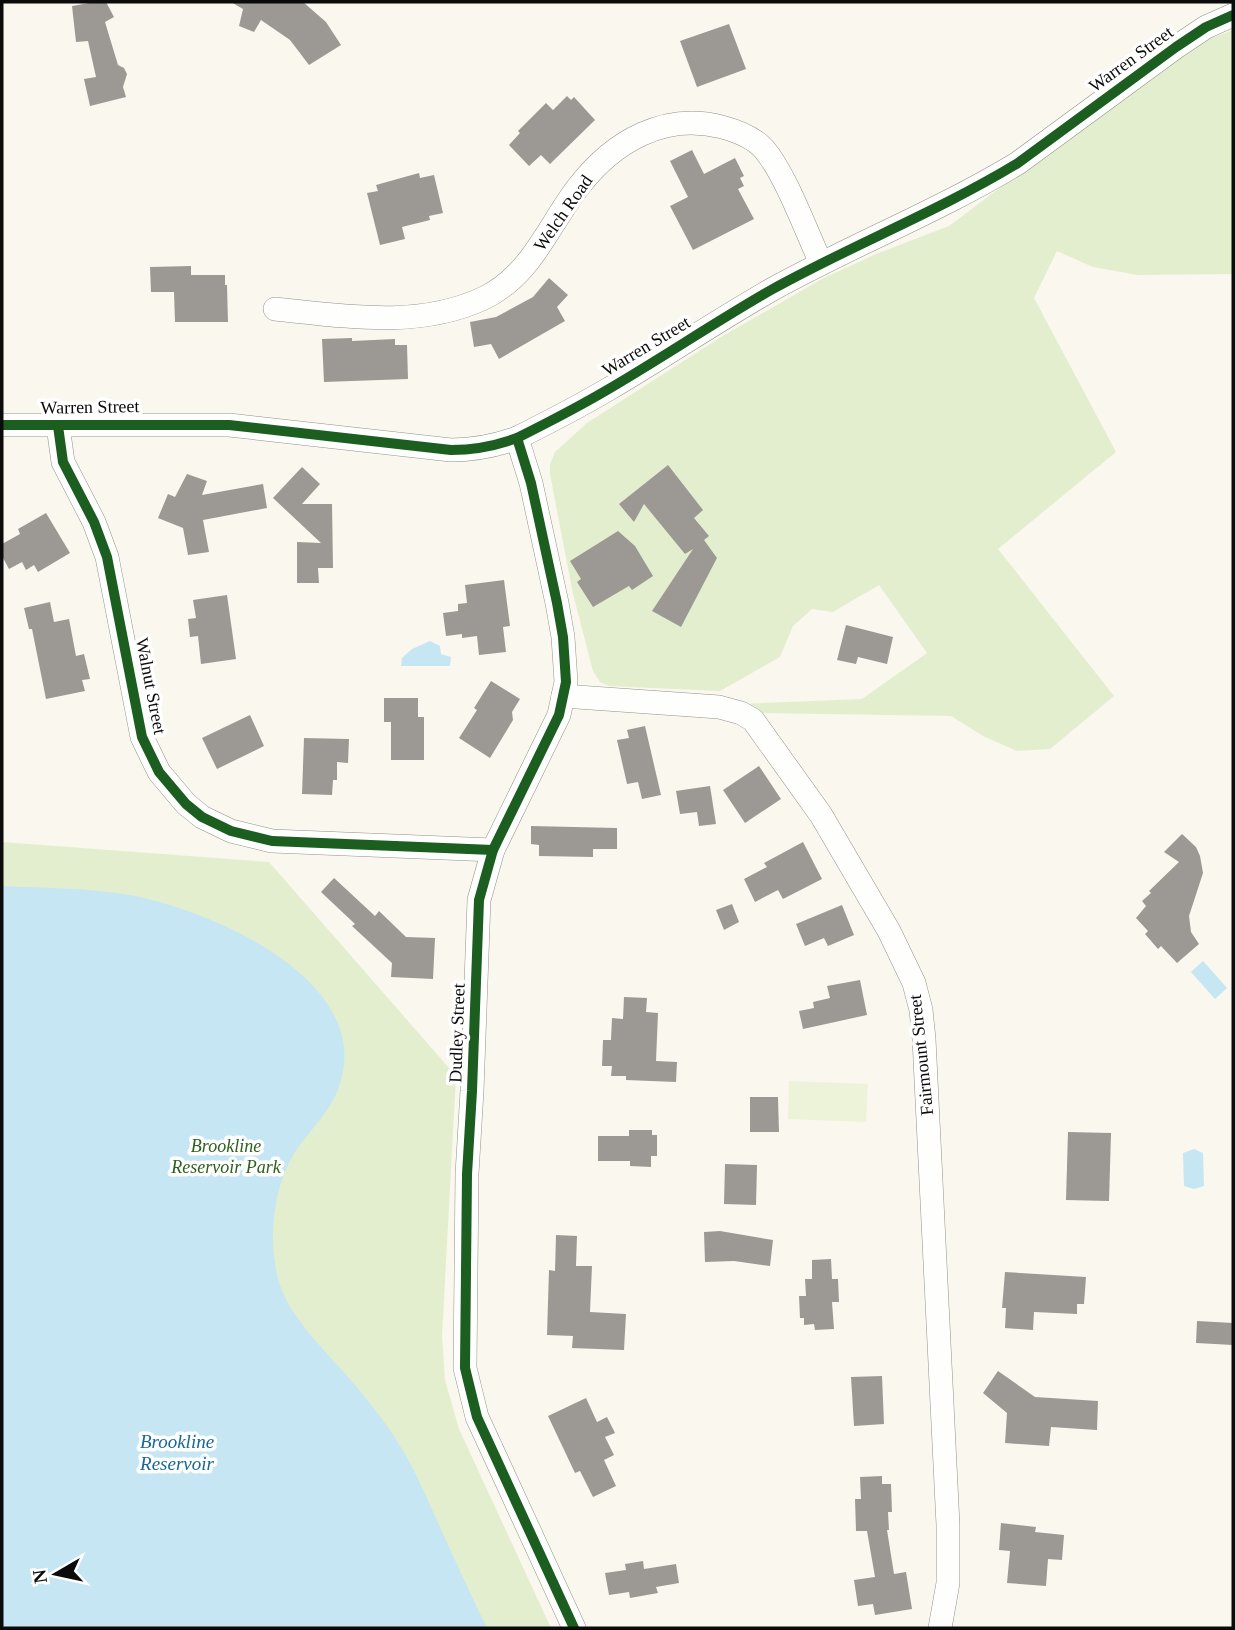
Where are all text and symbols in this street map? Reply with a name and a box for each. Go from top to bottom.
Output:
street label: Warren Street [1085,22,1177,96]
street label: Welch Road [530,171,596,255]
street label: Warren Street [598,312,694,380]
street label: Warren Street [40,396,140,418]
street label: Walnut Street [132,636,170,736]
street label: Dudley Street [445,983,469,1083]
street label: Fairmount Street [905,994,937,1116]
park label: Brookline Reservoir Park [170,1136,282,1177]
water label: Brookline Reservoir [139,1431,215,1474]
north arrow [21,1539,91,1609]
text: N [28,1568,51,1585]

